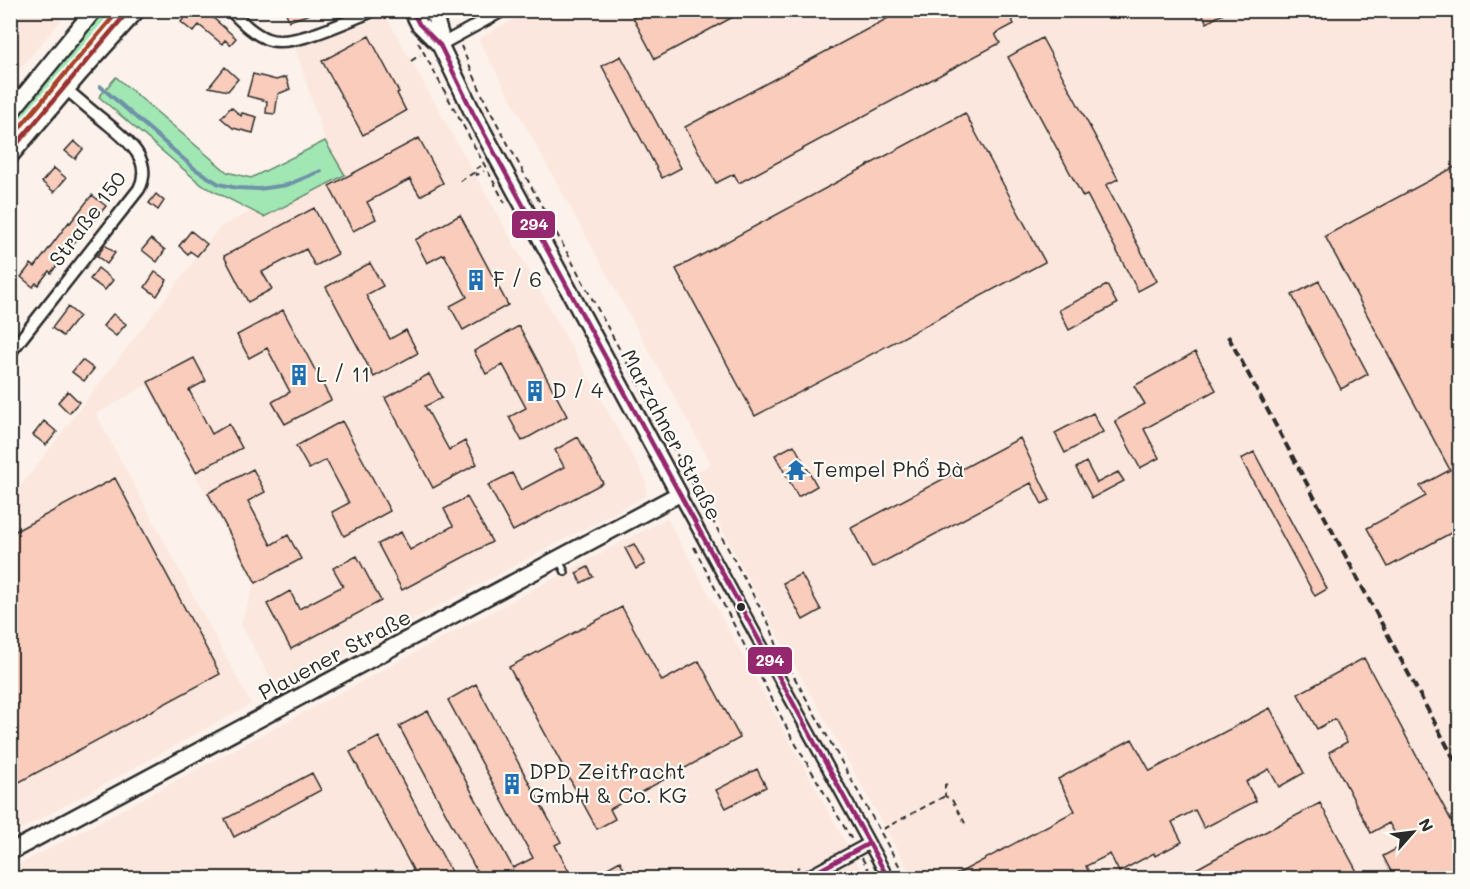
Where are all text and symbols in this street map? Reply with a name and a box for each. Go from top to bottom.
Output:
street label: Straße 150 [42,165,131,271]
line badge: 294 [511,210,556,239]
text: 294 [520,213,548,234]
place label: F / 6 [493,265,542,292]
building icon: F / 6 [464,268,488,292]
street label: Marzahner Straße [616,344,729,524]
place label: L / 11 [316,360,370,387]
building icon: L / 11 [287,363,311,387]
place label: D / 4 [552,376,604,403]
building icon: D / 4 [523,379,547,403]
place label: Tempel Phổ Đà [813,455,964,482]
temple icon: Tempel Phổ Đà [784,458,808,482]
unlabelled marker [735,601,747,613]
street label: Plauener Straße [254,602,415,705]
line badge: 294 [747,646,793,675]
text: 294 [756,649,784,670]
place label: DPD Zeitfracht GmbH & Co. KG [529,757,687,808]
building icon: DPD Zeitfracht GmbH & Co. KG [500,772,524,796]
north arrow [1383,802,1443,862]
text: N [1415,814,1439,835]

